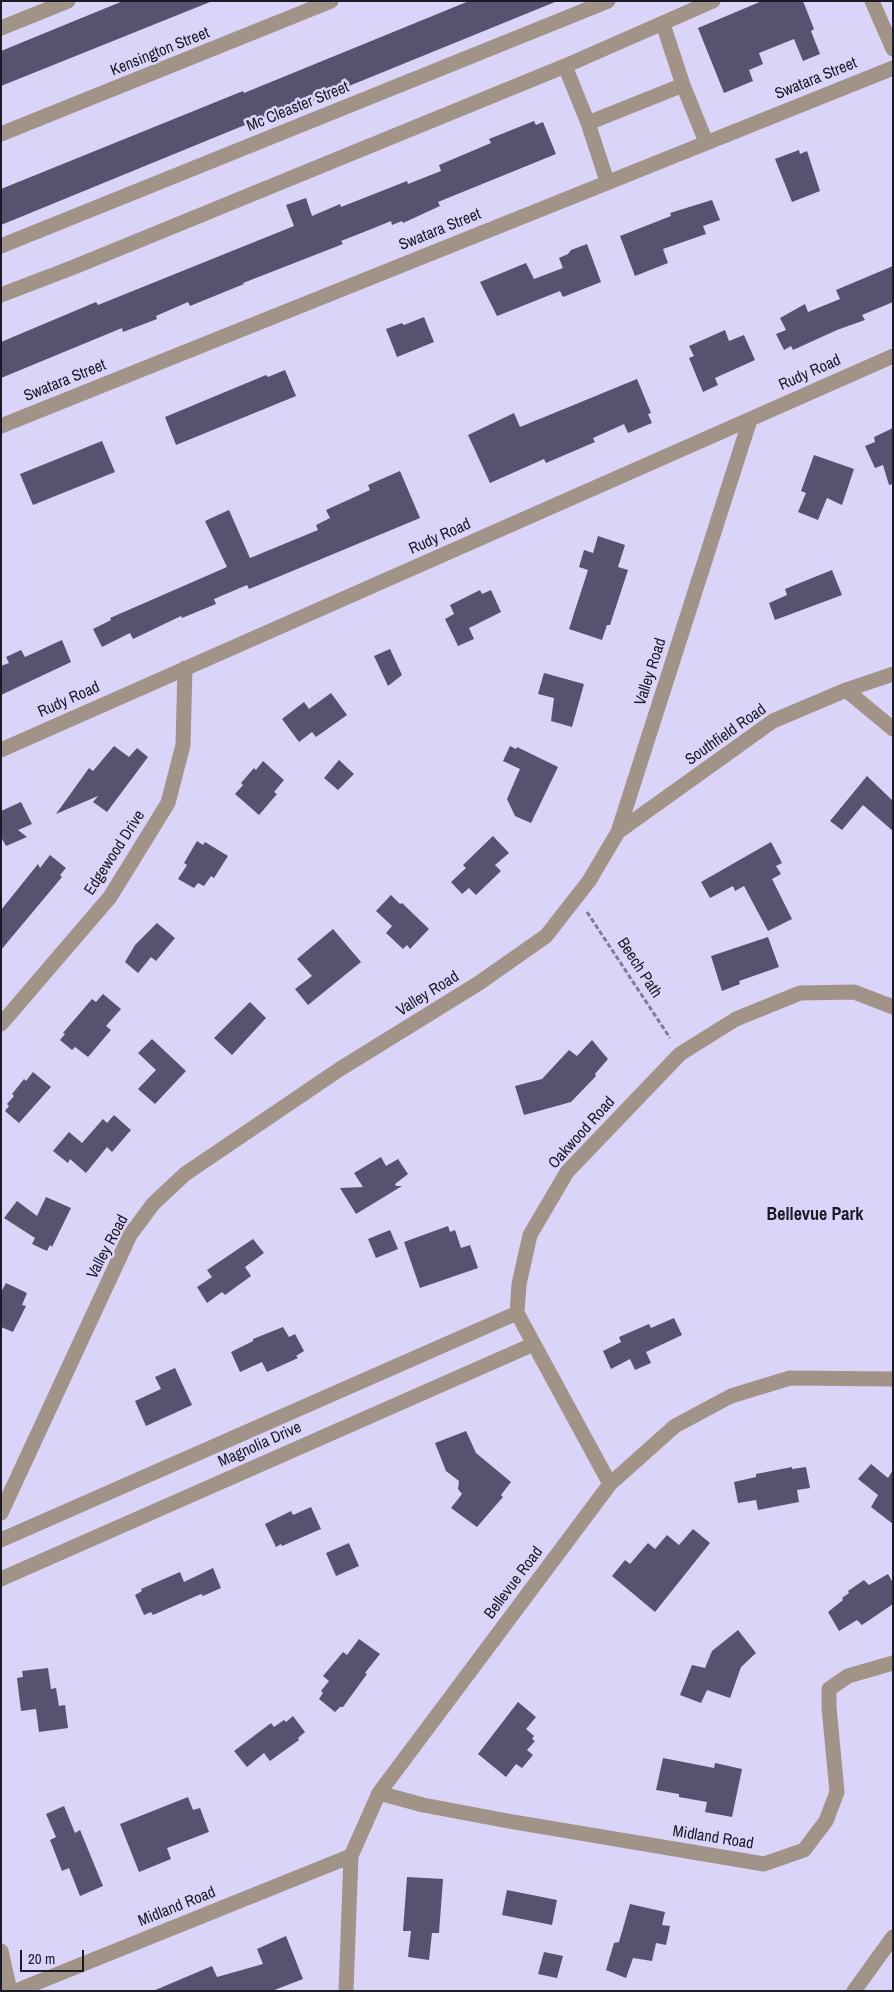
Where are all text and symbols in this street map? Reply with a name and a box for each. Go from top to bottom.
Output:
street label: Kensington Street [108,23,212,81]
street label: Swatara Street [772,54,860,104]
street label: Mc Cleaster Street [244,78,352,136]
street label: Swatara Street [396,205,484,255]
street label: Rudy Road [776,351,844,395]
street label: Swatara Street [21,356,109,406]
street label: Rudy Road [406,515,474,559]
street label: Valley Road [631,636,671,708]
street label: Rudy Road [35,678,103,722]
street label: Southfield Road [682,700,770,770]
street label: Edgewood Drive [81,807,149,899]
street label: Beech Path [612,934,666,1002]
street label: Valley Road [393,967,463,1021]
street label: Oakwood Road [545,1093,619,1173]
district label: Bellevue Park [767,1204,863,1226]
street label: Valley Road [83,1212,133,1282]
street label: Magnolia Drive [215,1418,305,1472]
street label: Bellevue Road [481,1543,547,1623]
street label: Midland Road [671,1822,755,1854]
street label: Midland Road [136,1883,218,1931]
scale bar [22,1940,86,1972]
text: 20 m [28,1948,55,1969]

